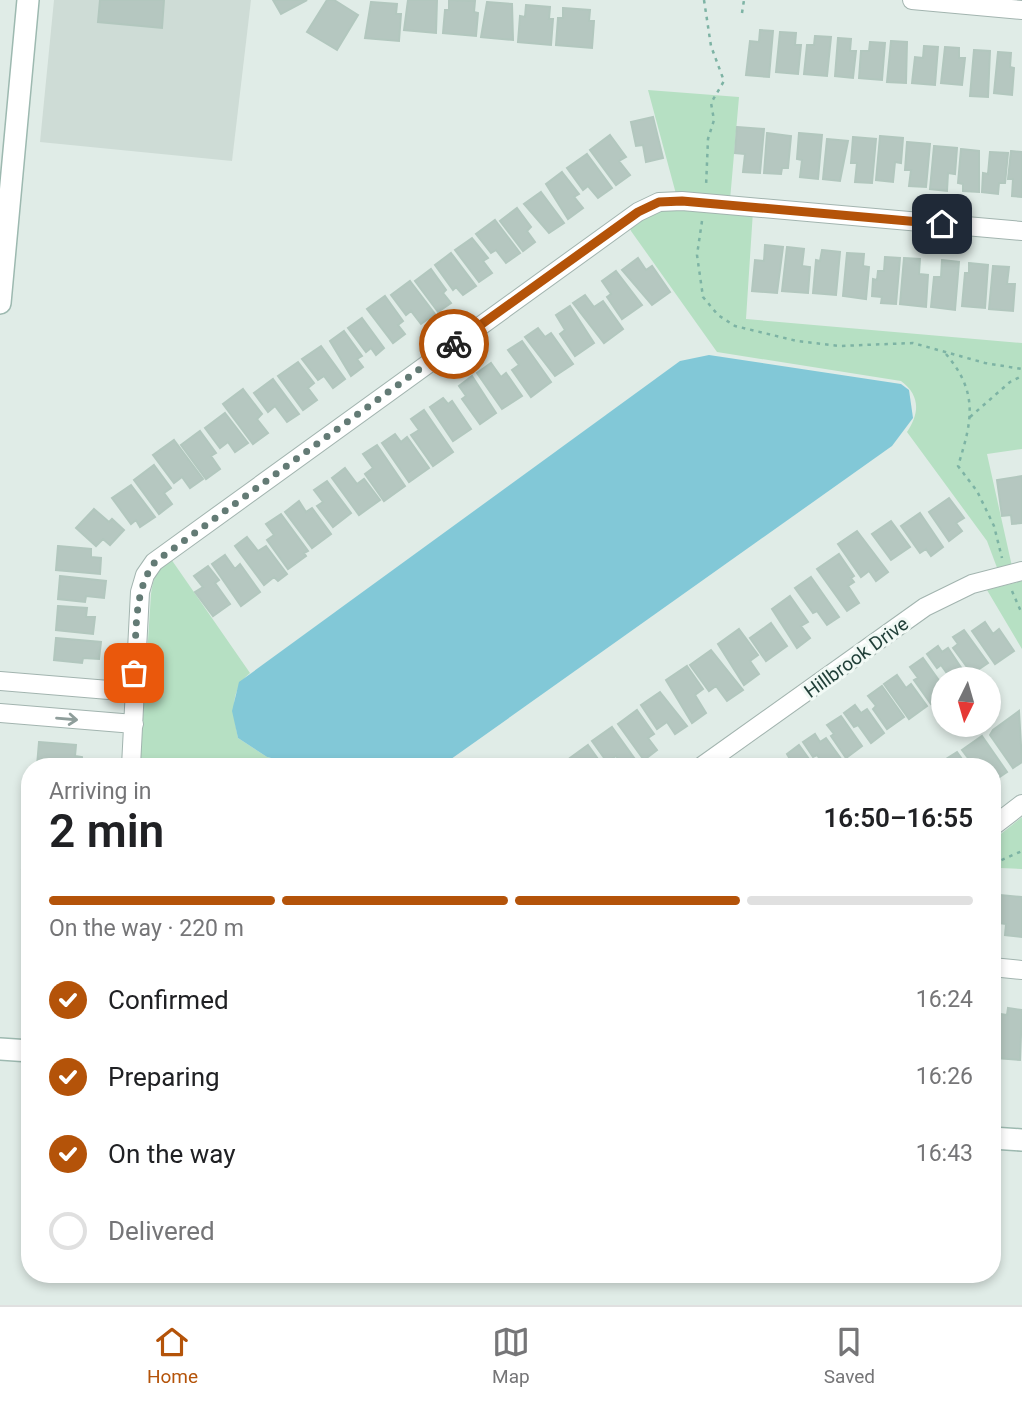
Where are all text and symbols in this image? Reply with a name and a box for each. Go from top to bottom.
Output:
pin [912,194,972,254]
icon: home [923,205,961,243]
courier [419,309,489,379]
icon: bike [435,325,473,363]
street label: Hillbrook Drive [800,612,913,703]
pin [104,643,164,703]
icon: bag [115,654,153,692]
north arrow [931,667,1001,737]
map controls [931,667,1001,737]
one-way arrow [55,713,78,726]
text: Arriving in [49,778,152,805]
text: 16:50–16:55 [823,803,973,833]
text: 2 min [49,804,164,858]
text: On the way · 220 m [49,915,244,942]
icon: check [49,981,87,1019]
text: Confirmed [108,985,229,1015]
text: 16:24 [916,986,973,1013]
icon: check [49,1058,87,1096]
text: Preparing [108,1062,220,1092]
text: 16:26 [916,1063,973,1090]
icon: check [49,1135,87,1173]
text: On the way [108,1139,236,1169]
text: 16:43 [916,1140,973,1167]
text: Delivered [108,1216,215,1246]
tab: Home [147,1323,198,1388]
tab: Map [492,1323,530,1388]
tab: Saved [824,1323,875,1388]

